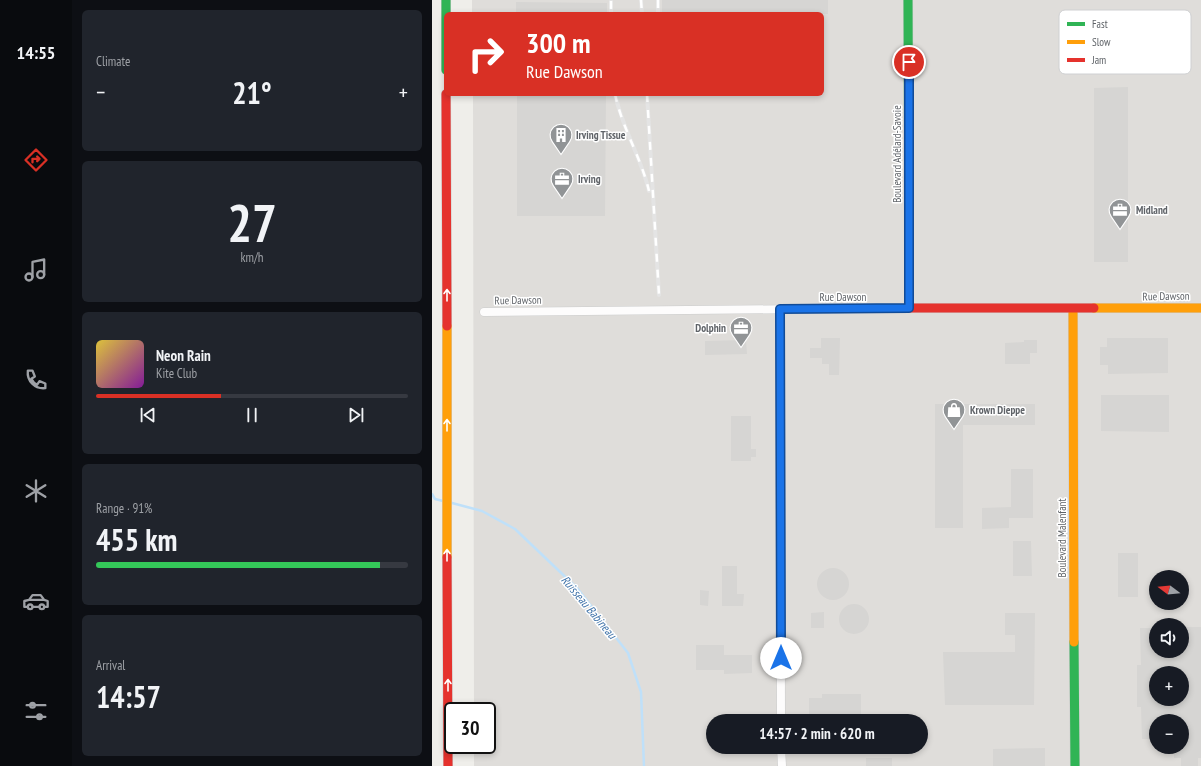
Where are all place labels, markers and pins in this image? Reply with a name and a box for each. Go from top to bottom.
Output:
pin [892,45,926,79]
building icon: Irving Tissue [548,122,574,155]
place label: Irving Tissue [576,128,626,142]
office icon: Irving [549,166,575,199]
place label: Irving [578,172,601,186]
office icon: Midland [1107,197,1133,230]
place label: Midland [1136,203,1168,217]
office icon: Dolphin [728,315,754,348]
place label: Dolphin [695,321,726,335]
shop icon: Krown Dieppe [941,397,967,430]
place label: Krown Dieppe [970,403,1025,417]

